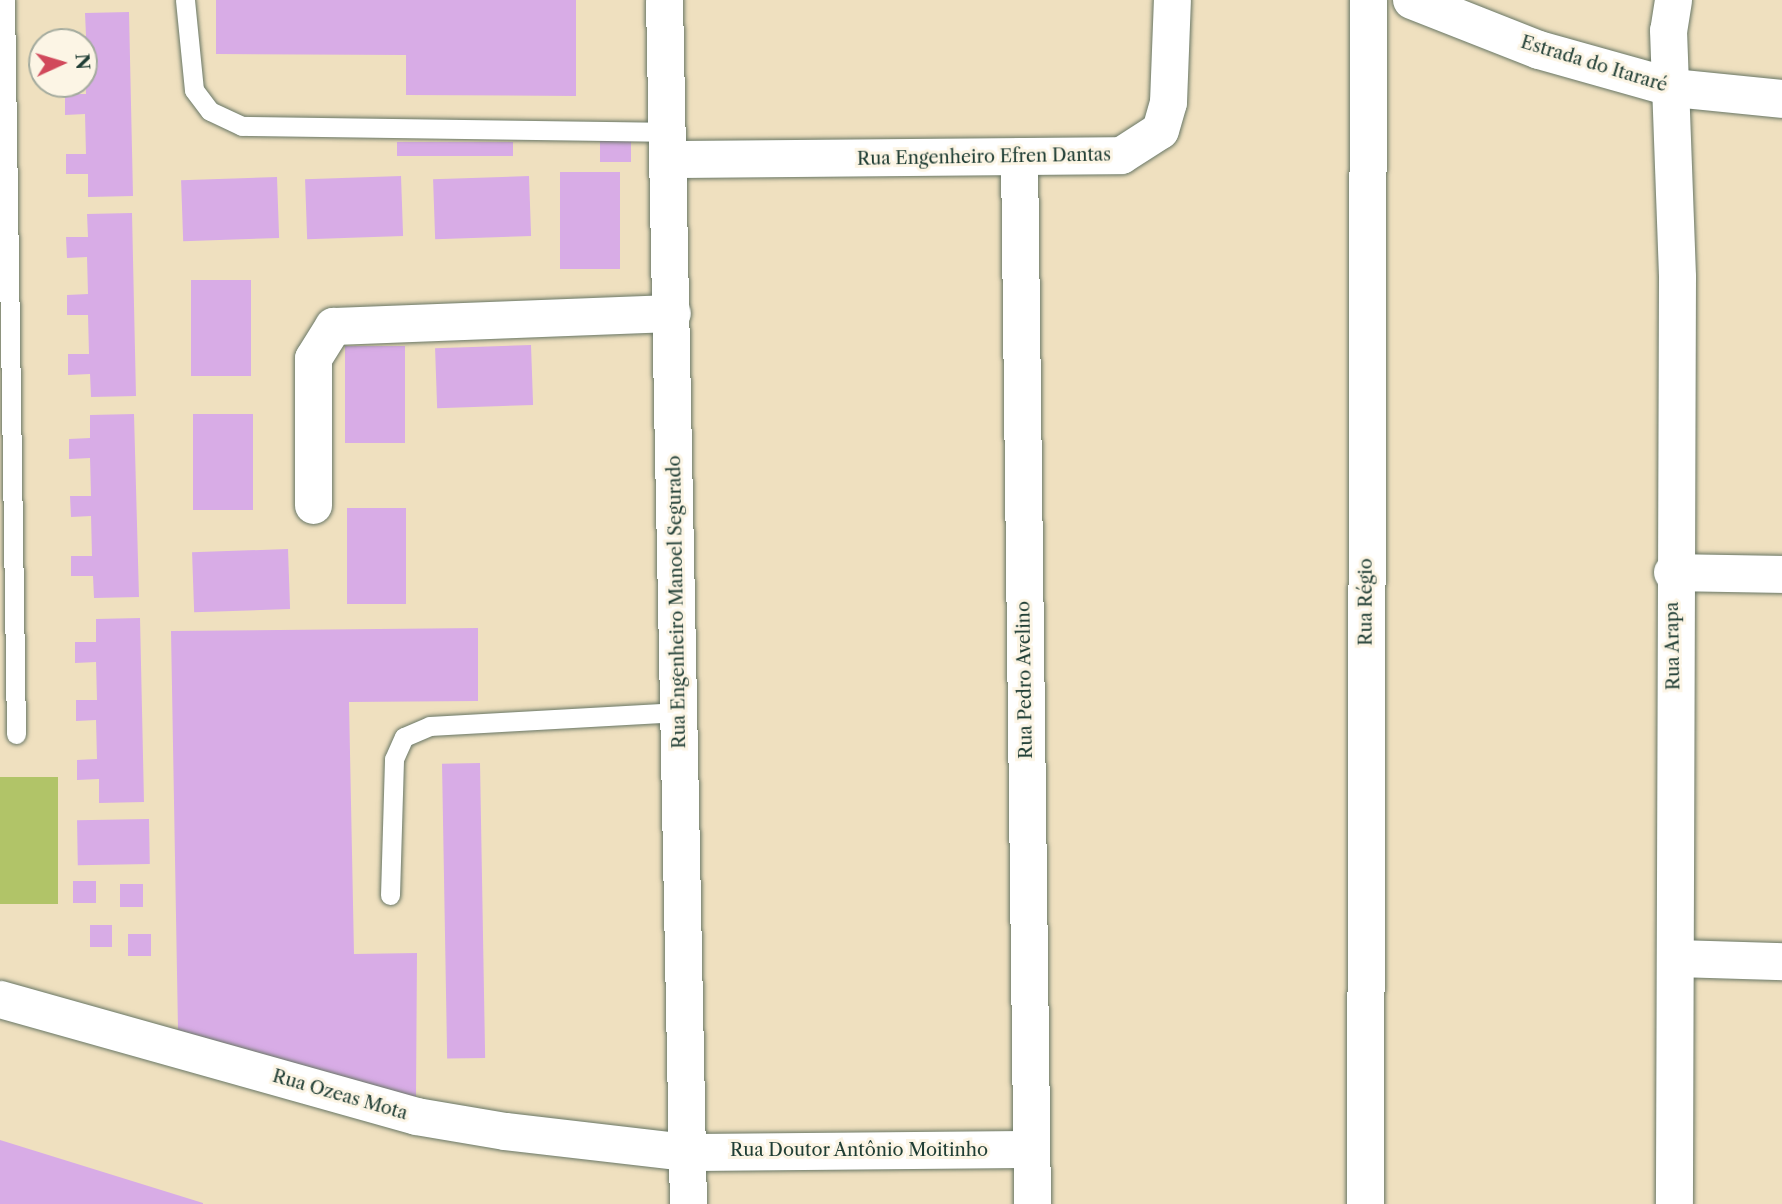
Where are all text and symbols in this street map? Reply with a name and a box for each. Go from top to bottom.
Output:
north arrow [28,28,98,98]
street label: Estrada do Itararé [1518,31,1670,97]
text: N [70,53,94,71]
street label: Rua Engenheiro Efren Dantas [857,144,1111,170]
street label: Rua Engenheiro Manoel Segurado [664,455,690,749]
street label: Rua Régio [1355,558,1377,646]
street label: Rua Pedro Avelino [1013,600,1037,760]
street label: Rua Arapa [1661,601,1685,691]
street label: Rua Ozeas Mota [270,1065,410,1125]
street label: Rua Doutor Antônio Moitinho [729,1139,989,1161]

